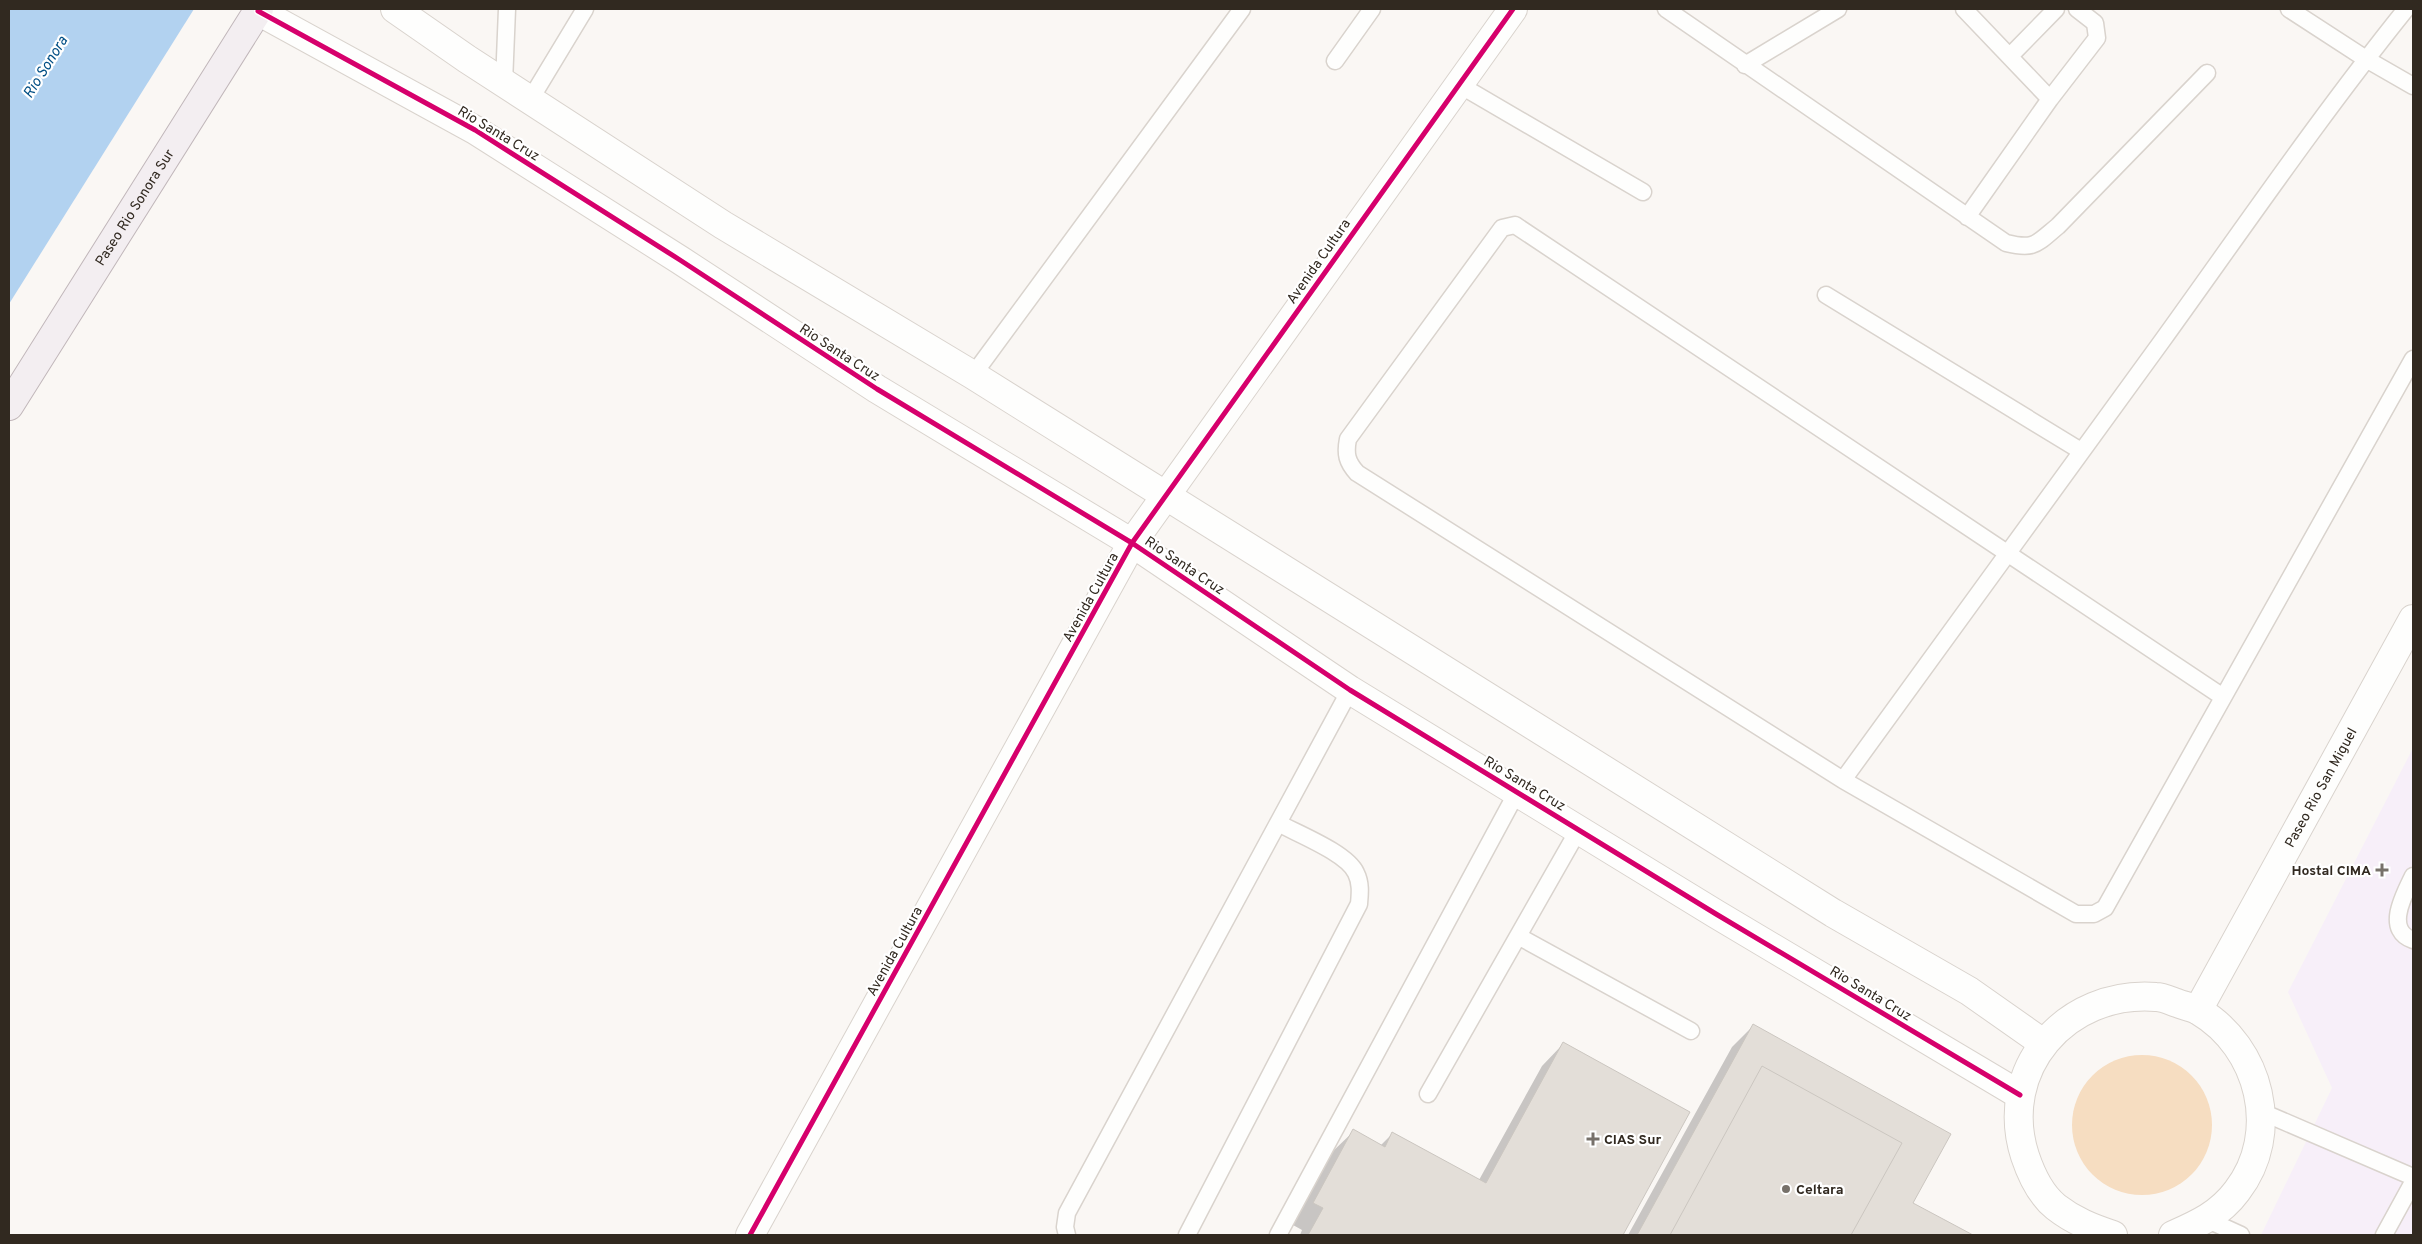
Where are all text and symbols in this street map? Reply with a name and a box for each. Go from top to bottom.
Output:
water label: Rio Sonora [20,33,73,102]
street label: Rio Santa Cruz [454,103,542,165]
street label: Paseo Rio Sonora Sur [92,146,179,269]
street label: Avenida Cultura [1284,216,1355,308]
street label: Rio Santa Cruz [796,321,883,386]
street label: Rio Santa Cruz [1141,533,1227,599]
street label: Avenida Cultura [1060,550,1123,645]
street label: Paseo Rio San Miguel [2282,725,2361,851]
street label: Rio Santa Cruz [1480,753,1568,815]
place label: Hostal CIMA [2291,863,2371,880]
marker: Hostal CIMA [2375,863,2389,877]
street label: Avenida Cultura [864,904,927,999]
street label: Rio Santa Cruz [1826,963,1914,1025]
marker: CIAS Sur [1586,1132,1600,1146]
place label: CIAS Sur [1604,1132,1661,1149]
place label: Celtara [1796,1182,1844,1199]
marker: Celtara [1780,1183,1792,1195]

